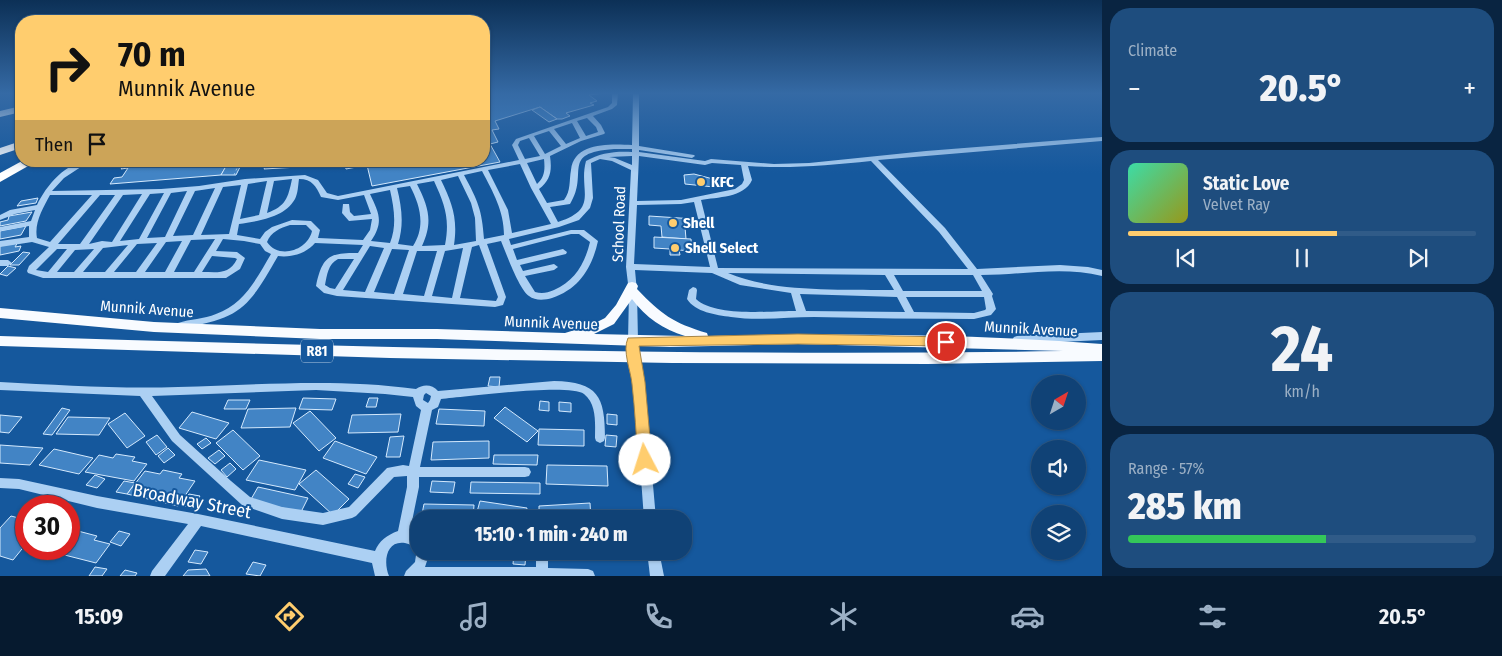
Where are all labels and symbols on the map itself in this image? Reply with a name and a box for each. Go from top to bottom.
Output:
place label: KFC [711,173,734,191]
marker: KFC [695,176,707,188]
street label: School Road [609,186,629,262]
place label: Shell [683,214,715,232]
marker: Shell [667,217,679,229]
place label: Shell Select [685,239,759,257]
marker: Shell Select [669,242,681,254]
street label: Munnik Avenue [100,297,194,321]
street label: Munnik Avenue [504,312,598,334]
street label: Munnik Avenue [984,318,1078,340]
pin [925,321,967,363]
road number: R81 [301,340,333,362]
north arrow [1031,375,1086,430]
position arrow [618,433,670,485]
street label: Broadway Street [131,479,253,523]
speed limit sign: 30 [15,495,80,560]

